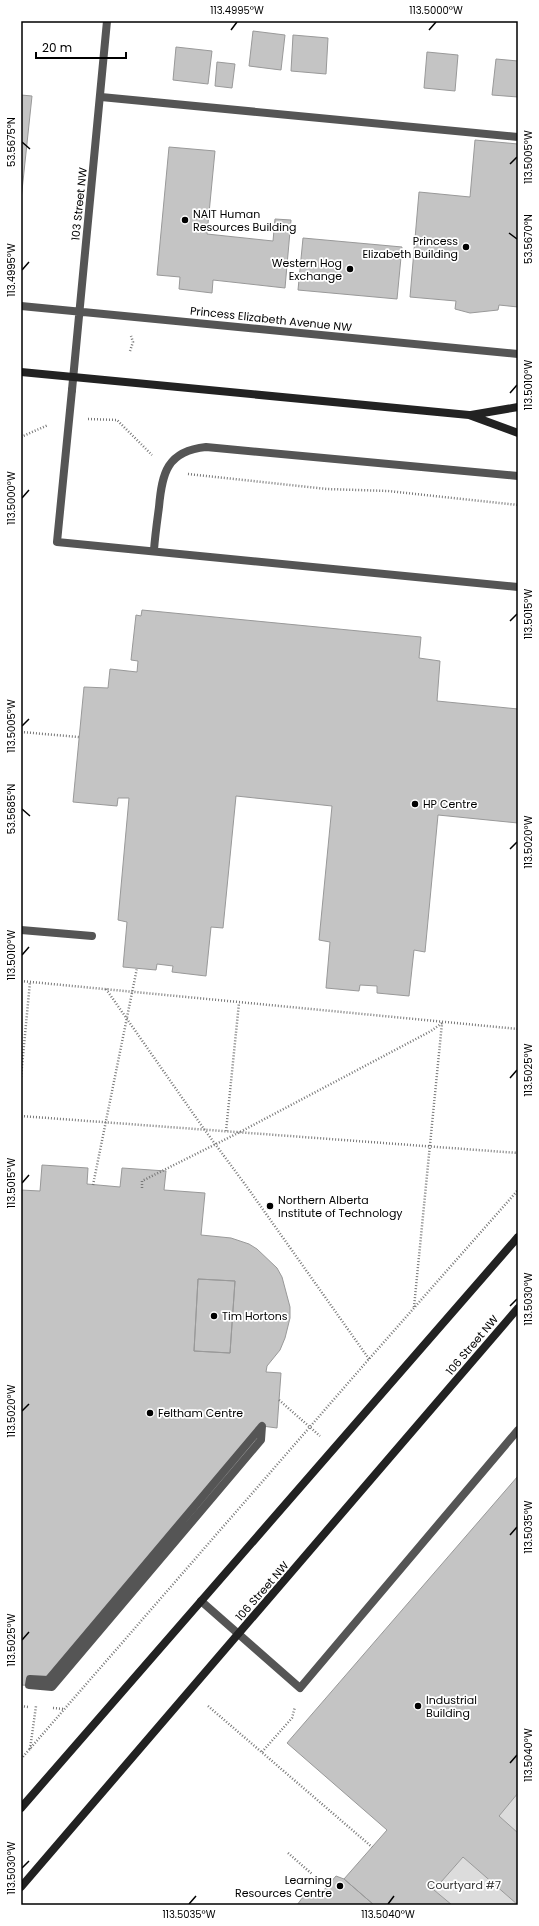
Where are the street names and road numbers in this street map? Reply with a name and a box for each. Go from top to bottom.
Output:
street label: 103 Street NW [67,166,91,241]
street label: Princess Elizabeth Avenue NW [189,303,353,335]
street label: 106 Street NW [442,1311,502,1378]
street label: 106 Street NW [232,1558,292,1624]

